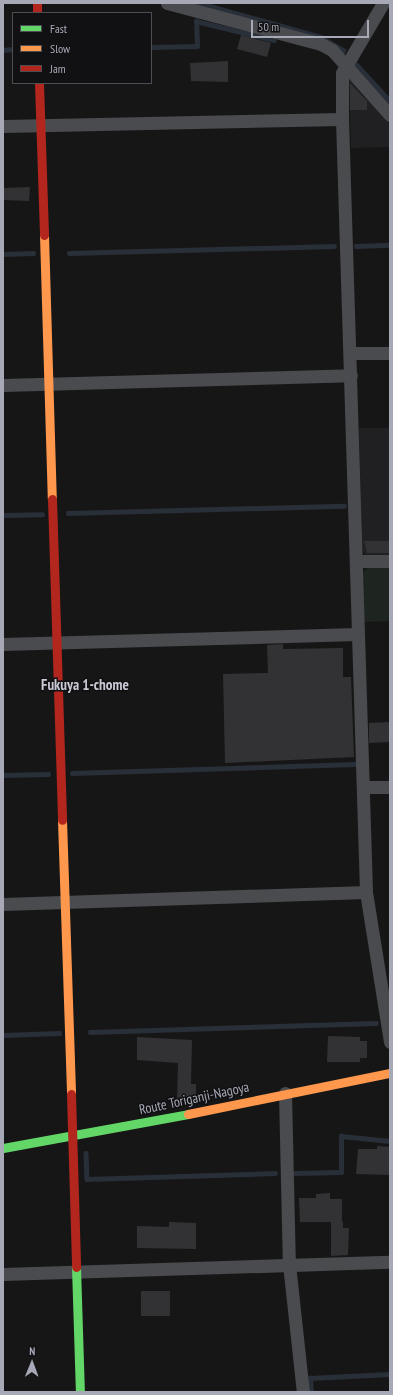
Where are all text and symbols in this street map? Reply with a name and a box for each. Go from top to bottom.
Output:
legend [12,12,152,84]
scale bar [253,12,371,38]
text: 50 m [258,19,279,34]
text: Fast [50,21,67,36]
text: Slow [50,41,70,56]
text: Jam [50,61,66,76]
district label: Fukuya 1-chome [41,676,129,694]
street label: Route Toriganji-Nagoya [137,1078,251,1118]
north arrow [12,1343,52,1383]
text: N [29,1344,35,1358]

